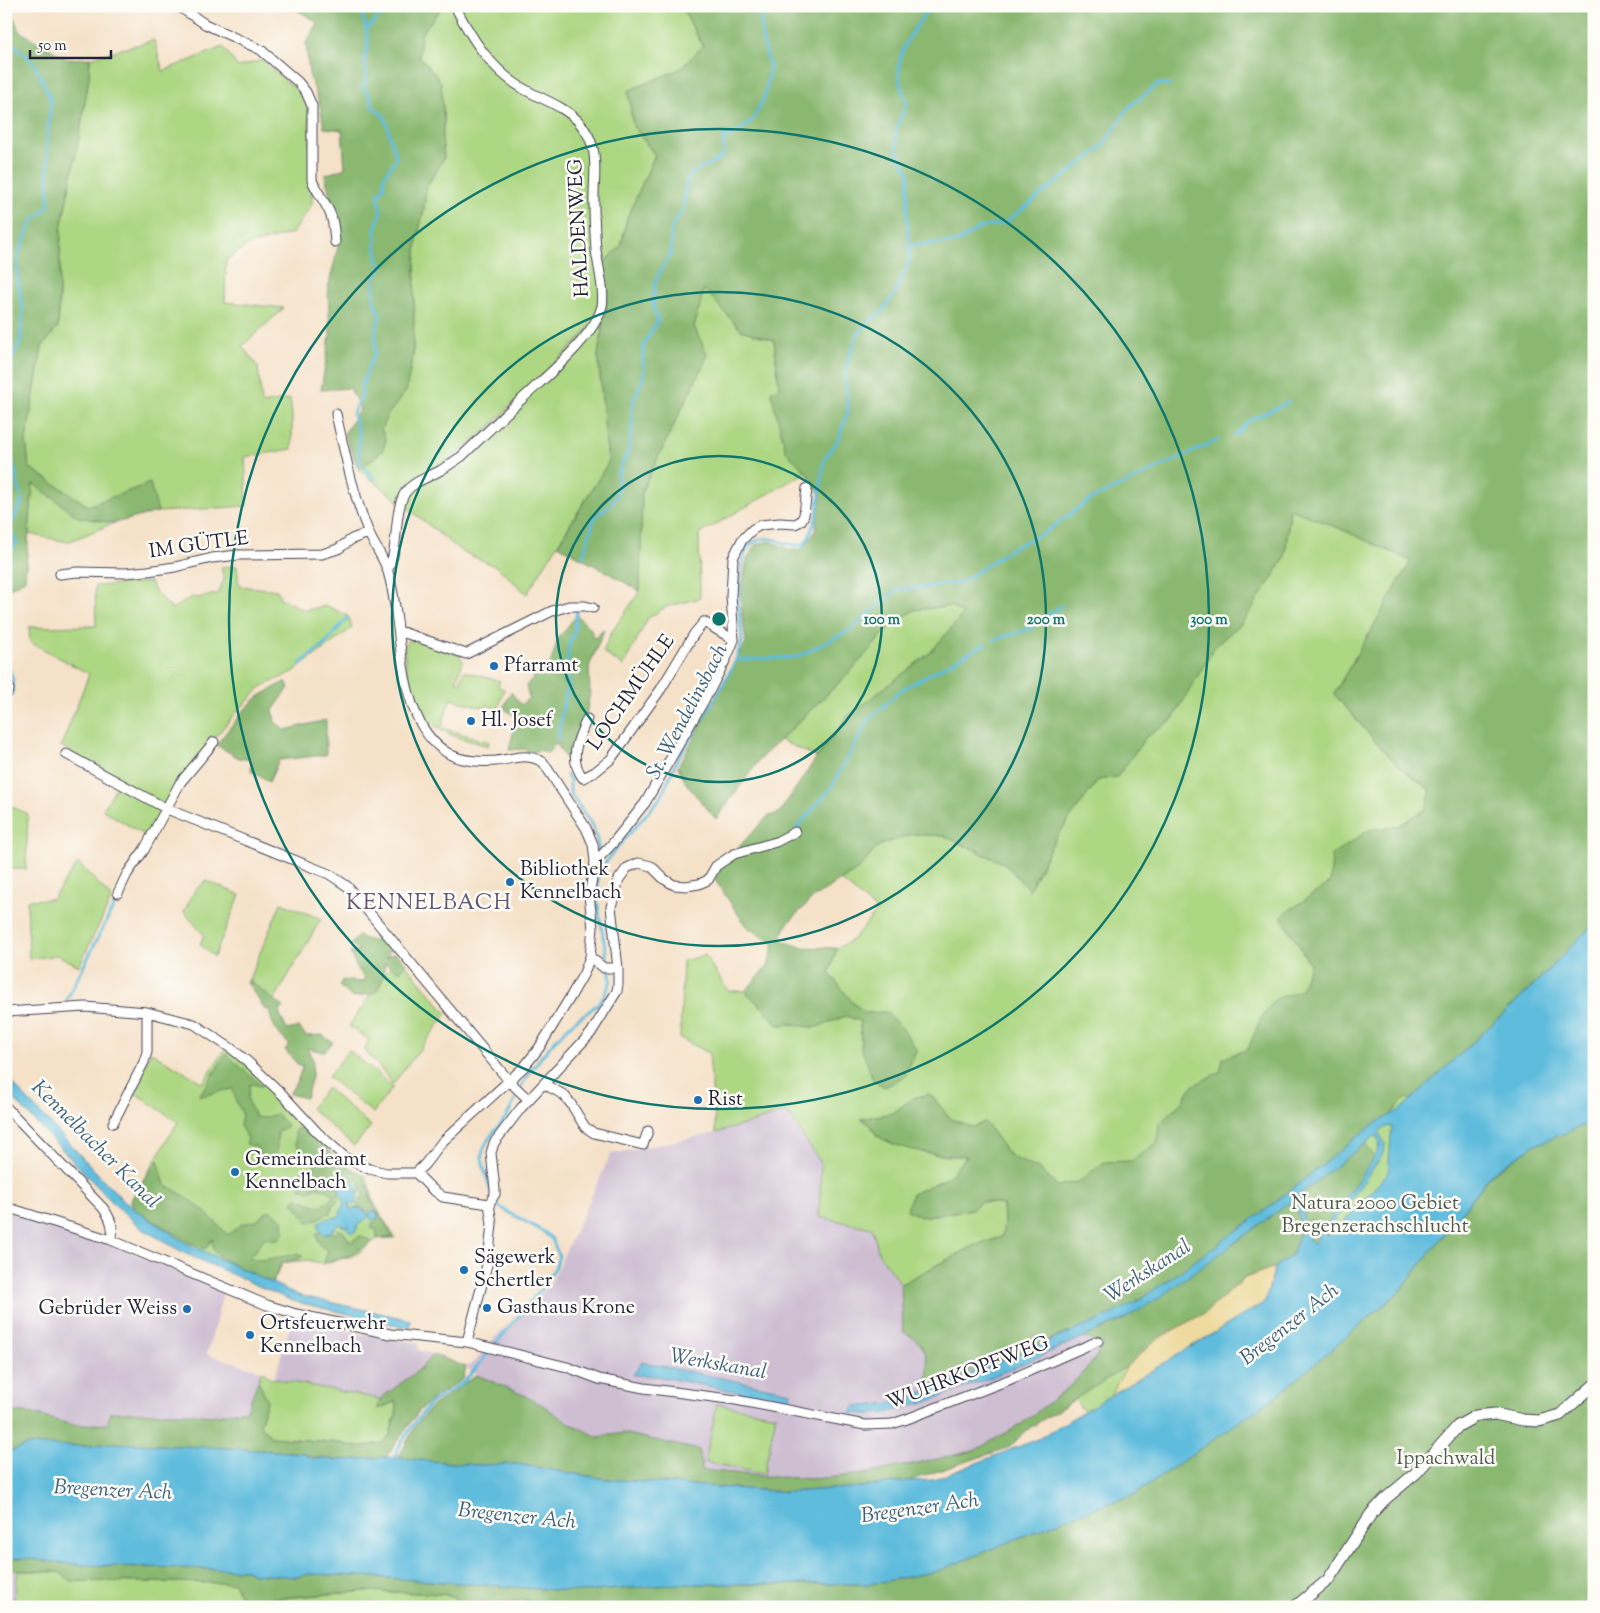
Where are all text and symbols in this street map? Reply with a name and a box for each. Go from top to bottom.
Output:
scale bar [30,28,111,60]
text: 50 m [37,36,67,57]
street label: HALDENWEG [562,158,598,298]
street label: IM GÜTLE [147,524,251,567]
centre of rings [710,610,728,628]
text: 100 m [864,610,901,631]
text: 200 m [1027,610,1066,631]
text: 300 m [1190,610,1228,631]
street label: LOCHMÜHLE [580,629,683,757]
water label: St. Wendelinsbach [640,639,736,785]
place label: Pfarramt [504,652,578,681]
marker: Pfarramt [488,660,500,672]
place label: Hl. Josef [481,707,554,736]
marker: Hl. Josef [465,715,477,727]
place label: Bibliothek Kennelbach [520,856,622,908]
marker: Bibliothek Kennelbach [504,876,516,888]
district label: KENNELBACH [346,888,512,920]
water label: Kennelbacher Kanal [24,1074,166,1216]
place label: Rist [708,1086,743,1115]
marker: Rist [692,1094,704,1106]
place label: Gemeindeamt Kennelbach [245,1146,367,1198]
marker: Gemeindeamt Kennelbach [229,1166,241,1178]
park label: Natura 2000 Gebiet Bregenzerachschlucht [1282,1190,1469,1242]
water label: Werkskanal [1099,1233,1197,1311]
place label: Sägewerk Schertler [474,1244,556,1296]
marker: Sägewerk Schertler [458,1264,470,1276]
water label: Bregenzer Ach [1234,1277,1346,1373]
place label: Gasthaus Krone [497,1294,635,1323]
place label: Gebrüder Weiss [38,1295,177,1324]
marker: Gasthaus Krone [481,1302,493,1314]
marker: Gebrüder Weiss [181,1303,193,1315]
place label: Ortsfeuerwehr Kennelbach [260,1310,387,1362]
marker: Ortsfeuerwehr Kennelbach [244,1329,256,1341]
street label: WUHRKOPFWEG [882,1330,1054,1418]
water label: Werkskanal [667,1342,769,1388]
park label: Ippachwald [1397,1445,1495,1474]
water label: Bregenzer Ach [53,1473,173,1509]
water label: Bregenzer Ach [859,1486,981,1532]
water label: Bregenzer Ach [457,1496,577,1538]

